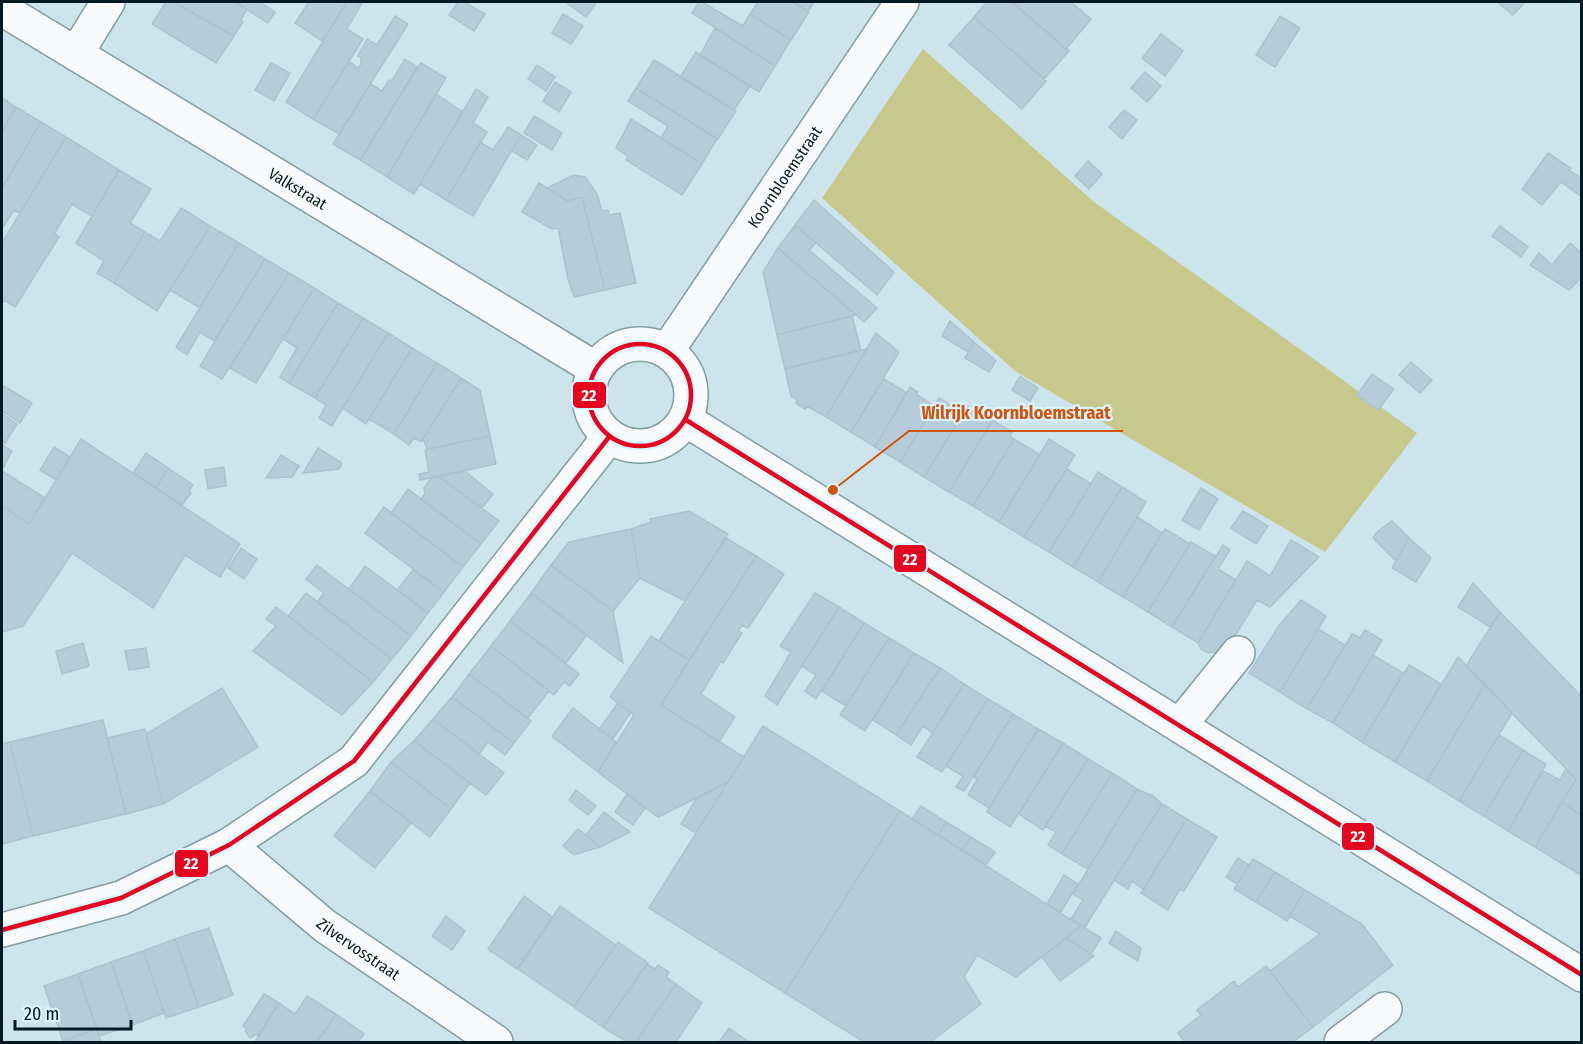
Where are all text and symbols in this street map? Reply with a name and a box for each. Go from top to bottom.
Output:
street label: Koornbloemstraat [743,122,826,231]
street label: Valkstraat [265,163,331,214]
line badge: 22 [572,381,607,409]
text: 22 [581,386,597,405]
callout: Wilrijk Koornbloemstraat [909,395,1123,431]
text: Wilrijk Koornbloemstraat [921,402,1111,424]
line badge: 22 [893,544,927,573]
text: 22 [902,550,918,569]
line badge: 22 [1341,822,1375,851]
text: 22 [1350,827,1366,846]
line badge: 22 [174,849,209,878]
text: 22 [183,854,199,873]
street label: Zilvervosstraat [313,914,404,984]
scale bar [15,993,130,1031]
text: 20 m [24,1003,59,1025]

